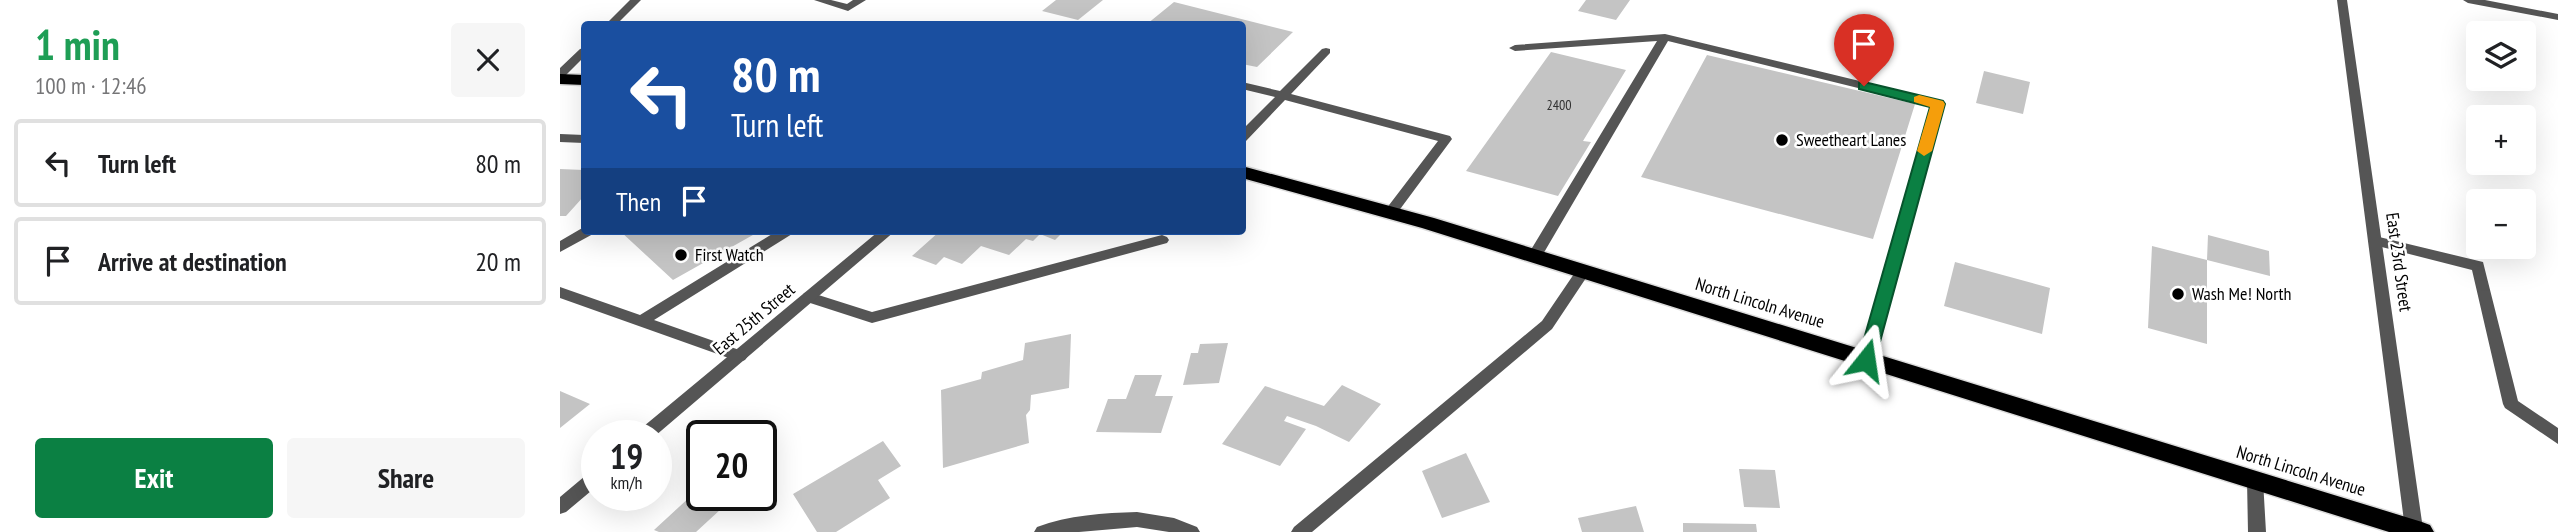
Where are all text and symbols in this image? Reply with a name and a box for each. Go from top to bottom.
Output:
pin [1834,14,1894,86]
text: 1 min [35,17,120,72]
map controls [2466,21,2536,259]
button: layers [2466,21,2536,91]
button: close [451,23,525,97]
icon: arrive [1845,25,1883,63]
text: 80 m [731,42,820,106]
icon: left [616,49,707,140]
text: 100 m · 12:46 [35,71,147,100]
house number: 2400 [1546,96,1572,114]
text: Turn left [731,104,823,146]
button: + [2466,105,2536,175]
place label: Sweetheart Lanes [1796,128,1906,151]
marker: Sweetheart Lanes [1774,132,1790,148]
icon: left [39,144,77,182]
text: Turn left [98,147,176,180]
text: 80 m [475,147,521,180]
icon: arrive [675,182,713,220]
text: Then [616,185,661,218]
button: − [2466,189,2536,259]
street label: East 23rd Street [2381,211,2418,313]
icon: arrive [39,242,77,280]
place label: First Watch [695,243,764,266]
text: Arrive at destination [98,245,287,278]
text: 20 m [475,245,521,278]
marker: First Watch [673,247,689,263]
street label: North Lincoln Avenue [1693,272,1827,333]
street label: East 25th Street [708,278,799,360]
place label: Wash Me! North [2192,282,2291,305]
marker: Wash Me! North [2170,286,2186,302]
position arrow [1829,323,1903,397]
speed limit sign: 20 [686,420,777,511]
text: 19 [610,433,643,479]
button: Exit [35,438,273,518]
button: Share [287,438,525,518]
street label: North Lincoln Avenue [2234,440,2368,501]
text: km/h [611,471,642,494]

